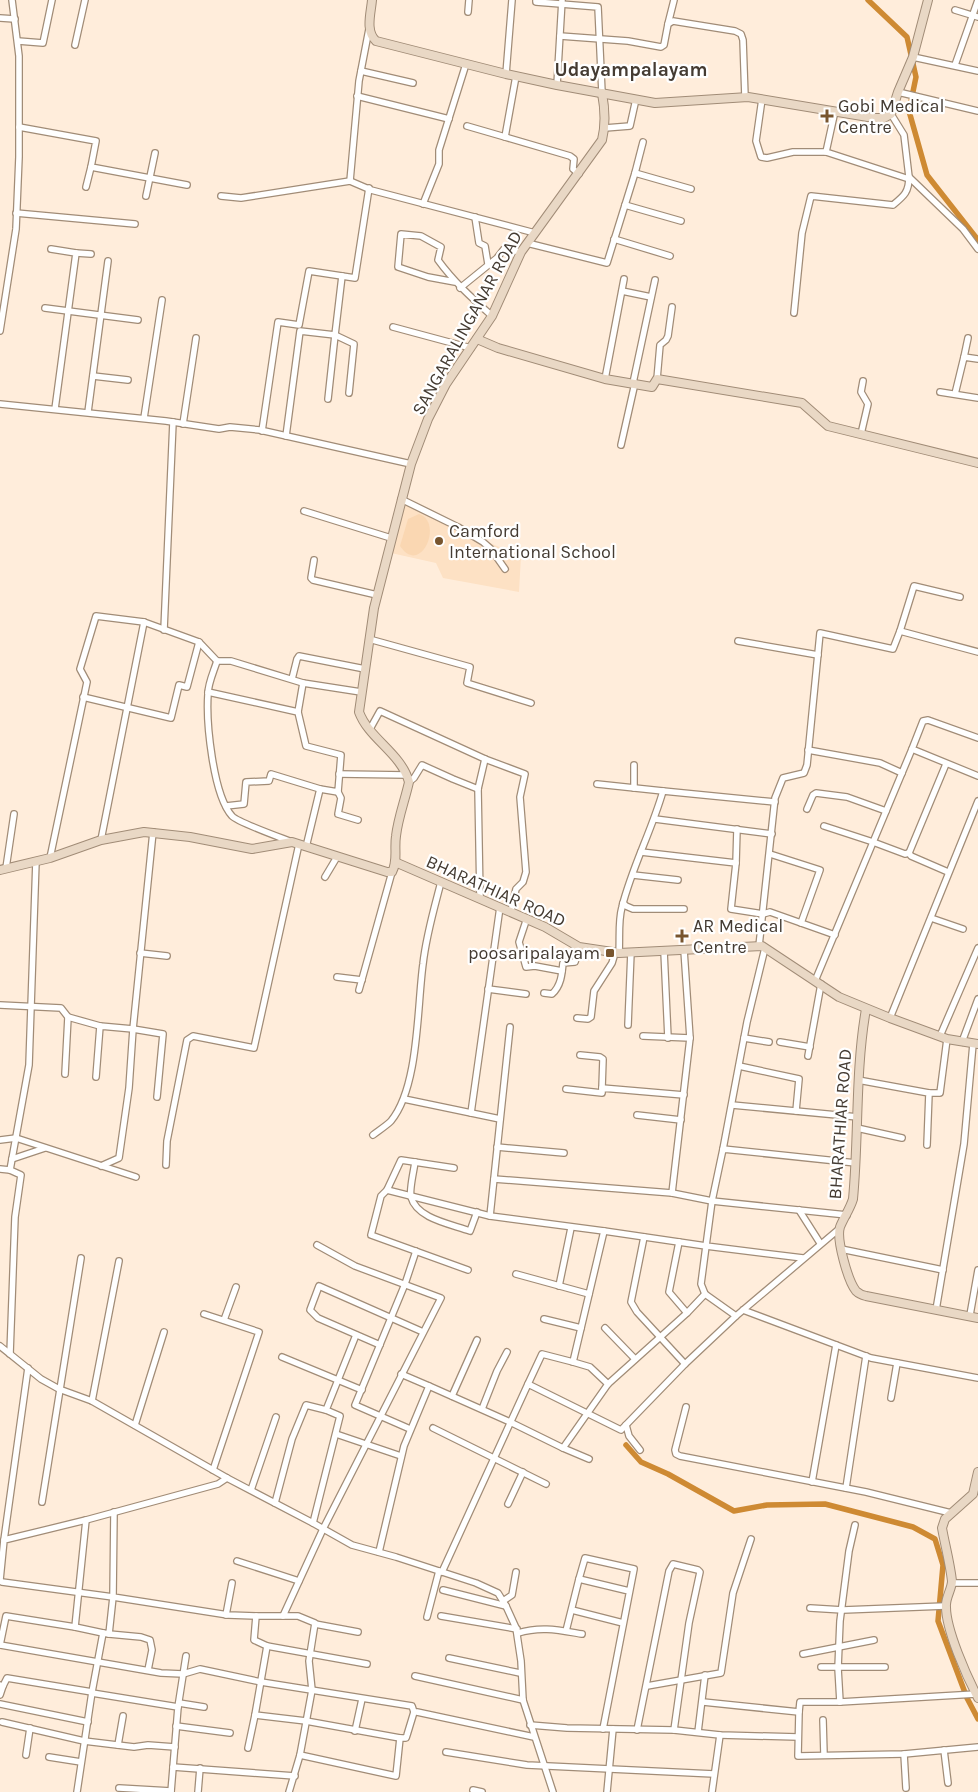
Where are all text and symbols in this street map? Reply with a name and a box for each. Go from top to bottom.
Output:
district label: Udayampalayam [555,59,707,81]
place label: Gobi Medical Centre [838,95,945,138]
marker: Gobi Medical Centre [820,109,834,123]
street label: SANGARALINGANAR ROAD [407,227,527,419]
place label: Camford International School [449,520,616,563]
marker: Camford International School [433,535,445,547]
street label: BHARATHIAR ROAD [423,850,569,932]
place label: AR Medical Centre [693,915,783,958]
marker: AR Medical Centre [675,929,689,943]
place label: poosaripalayam [468,942,600,964]
marker: poosaripalayam [604,947,616,959]
street label: BHARATHIAR ROAD [824,1048,856,1200]

